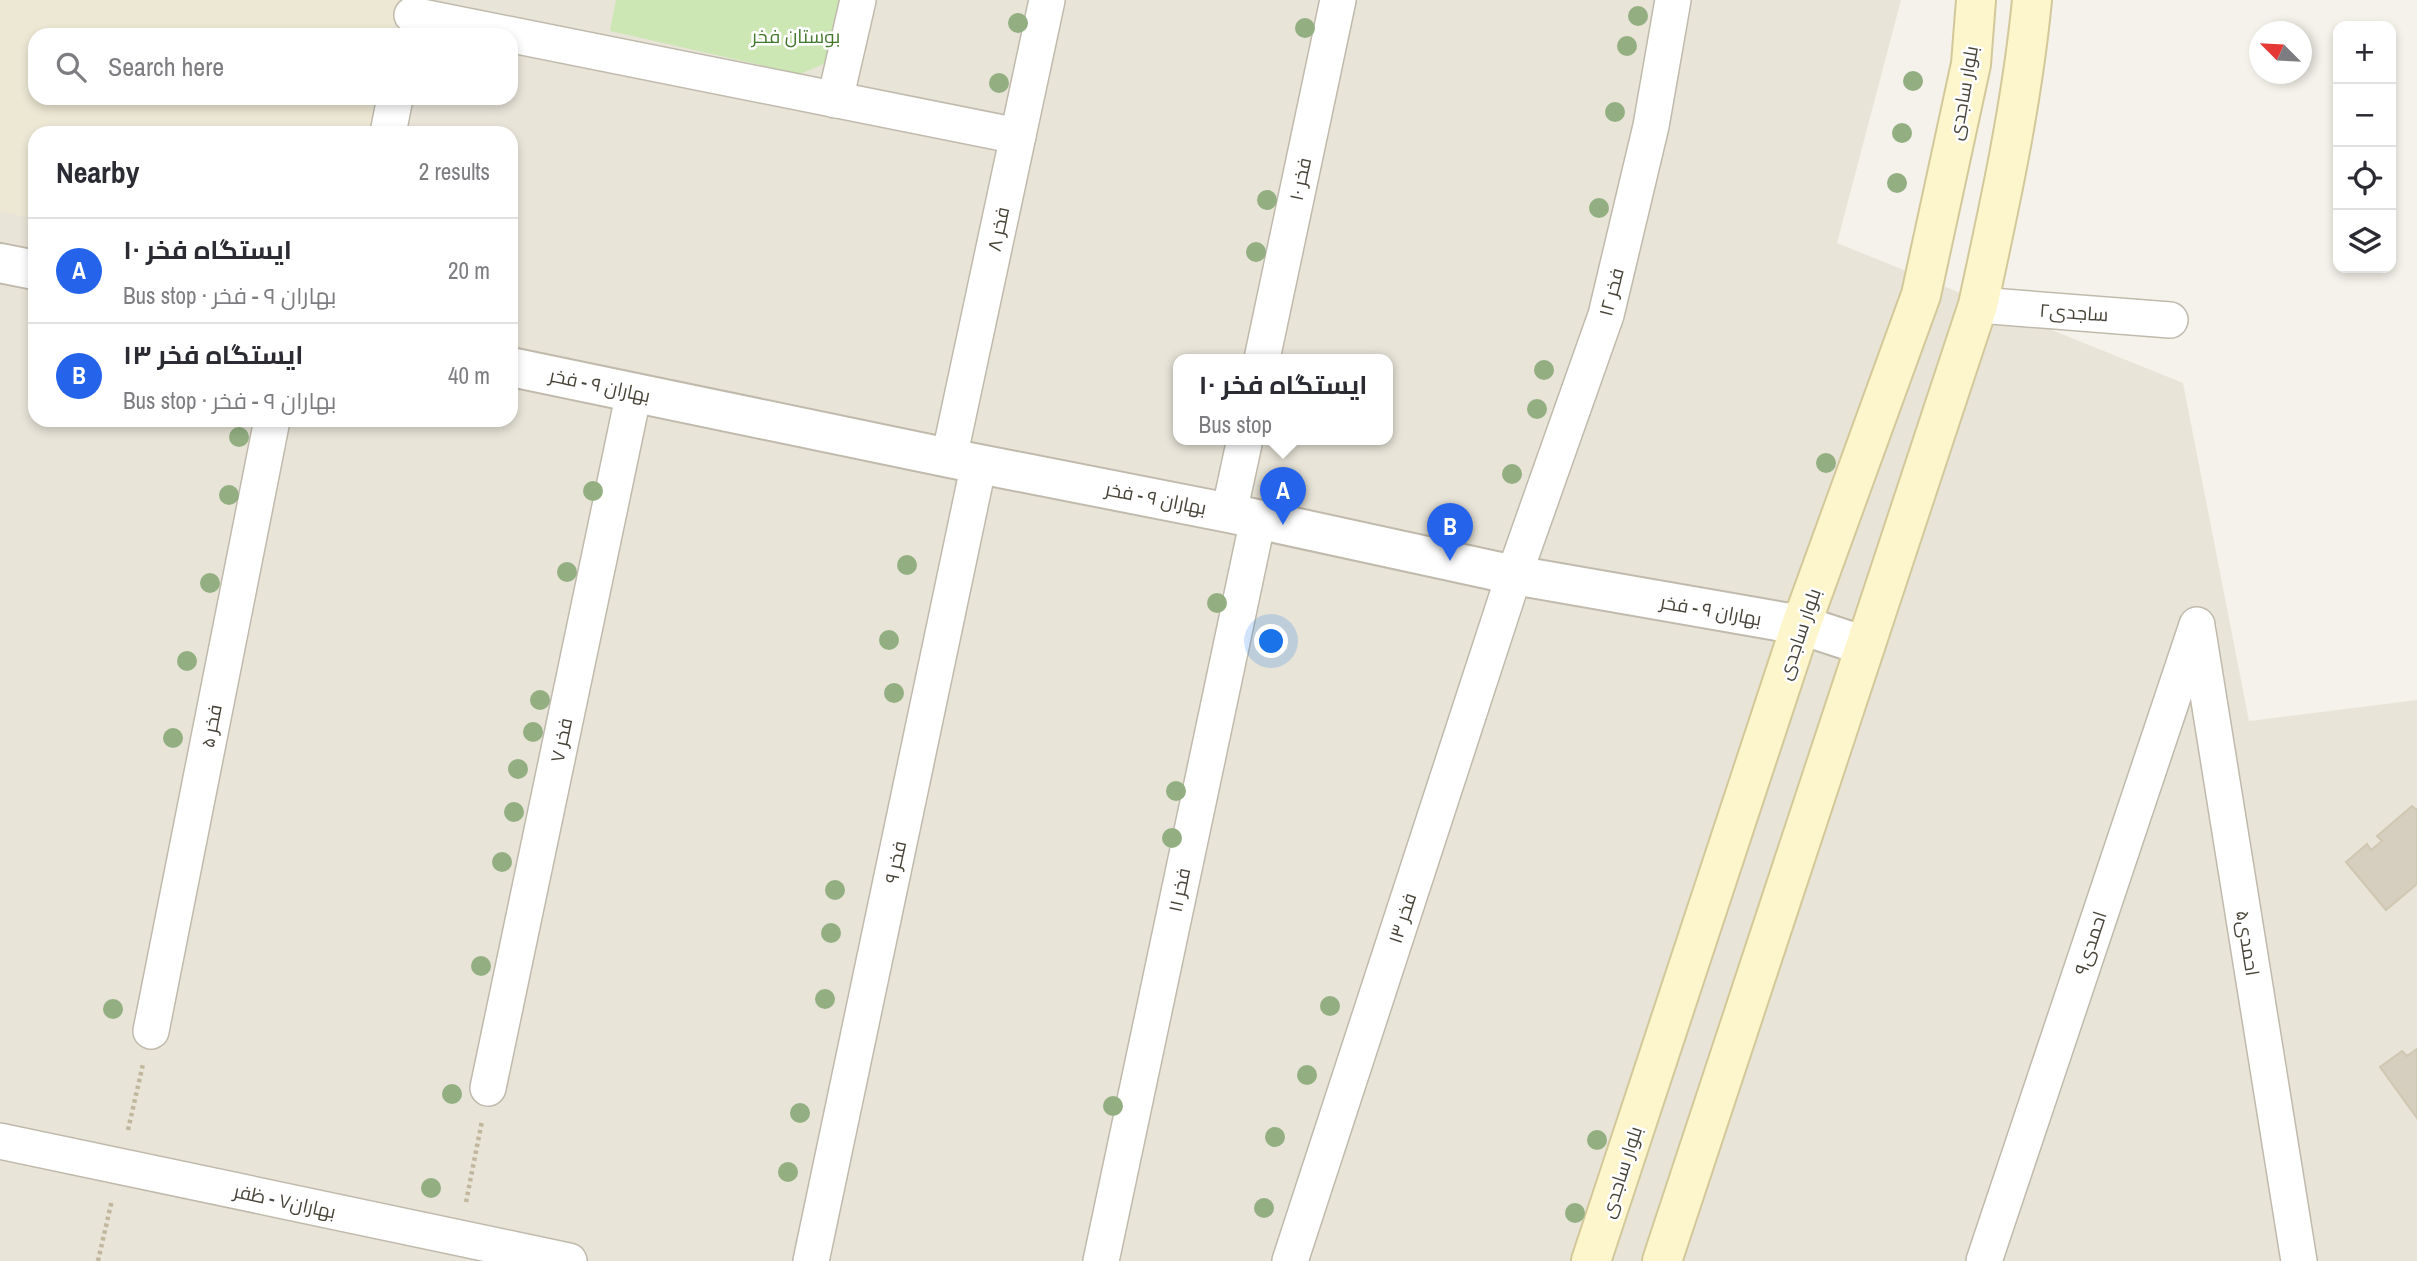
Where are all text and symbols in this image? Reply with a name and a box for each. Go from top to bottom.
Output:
north arrow [2249,21,2312,84]
map controls [2333,21,2396,273]
button: + [2333,21,2396,84]
park label: بوستان فخر [751,23,840,49]
search box [28,28,518,105]
street label: بلوار ساجدی [1942,44,1984,142]
icon: search [52,48,90,86]
text: Search here [108,49,224,84]
button: − [2333,84,2396,147]
button: locate [2333,147,2396,210]
text: Nearby [56,152,139,192]
street label: فخر ۱۰ [1283,155,1317,203]
text: 2 results [419,156,490,187]
street label: فخر ۸ [981,204,1015,254]
button: layers [2333,210,2396,273]
text: ایستگاه فخر ۱۰ [123,232,292,267]
text: A [72,255,86,286]
text: 20 m [448,255,490,286]
street label: فخر ۱۲ [1592,265,1630,319]
text: Bus stop · بهاران ۹ - فخر [123,280,336,311]
street label: ساجدی۲ [2039,297,2109,327]
text: ایستگاه فخر ۱۳ [123,337,303,372]
popup [1173,354,1393,445]
text: B [72,360,86,391]
text: 40 m [448,360,490,391]
street label: بهاران ۹ - فخر [546,361,653,408]
text: ایستگاه فخر ۱۰ [1199,367,1367,402]
text: Bus stop · بهاران ۹ - فخر [123,385,336,416]
text: Bus stop [1199,409,1272,440]
pin: A [1260,467,1306,525]
street label: بهاران ۹ - فخر [1102,475,1209,521]
pin: B [1427,503,1473,561]
street label: بلوار ساجدی [1771,585,1827,683]
street label: بهاران ۹ - فخر [1657,588,1764,632]
your location [1254,624,1288,658]
street label: فخر ۵ [194,702,228,750]
street label: فخر ۷ [544,715,578,765]
street label: فخر ۹ [878,838,912,886]
street label: فخر ۱۱ [1162,865,1196,915]
street label: فخر ۱۳ [1382,889,1422,947]
street label: احمدی۹ [2068,908,2112,978]
street label: احمدی۵ [2230,908,2266,978]
street label: بلوار ساجدی [1594,1123,1648,1221]
street label: بهاران۷ - ظفر [231,1177,338,1224]

